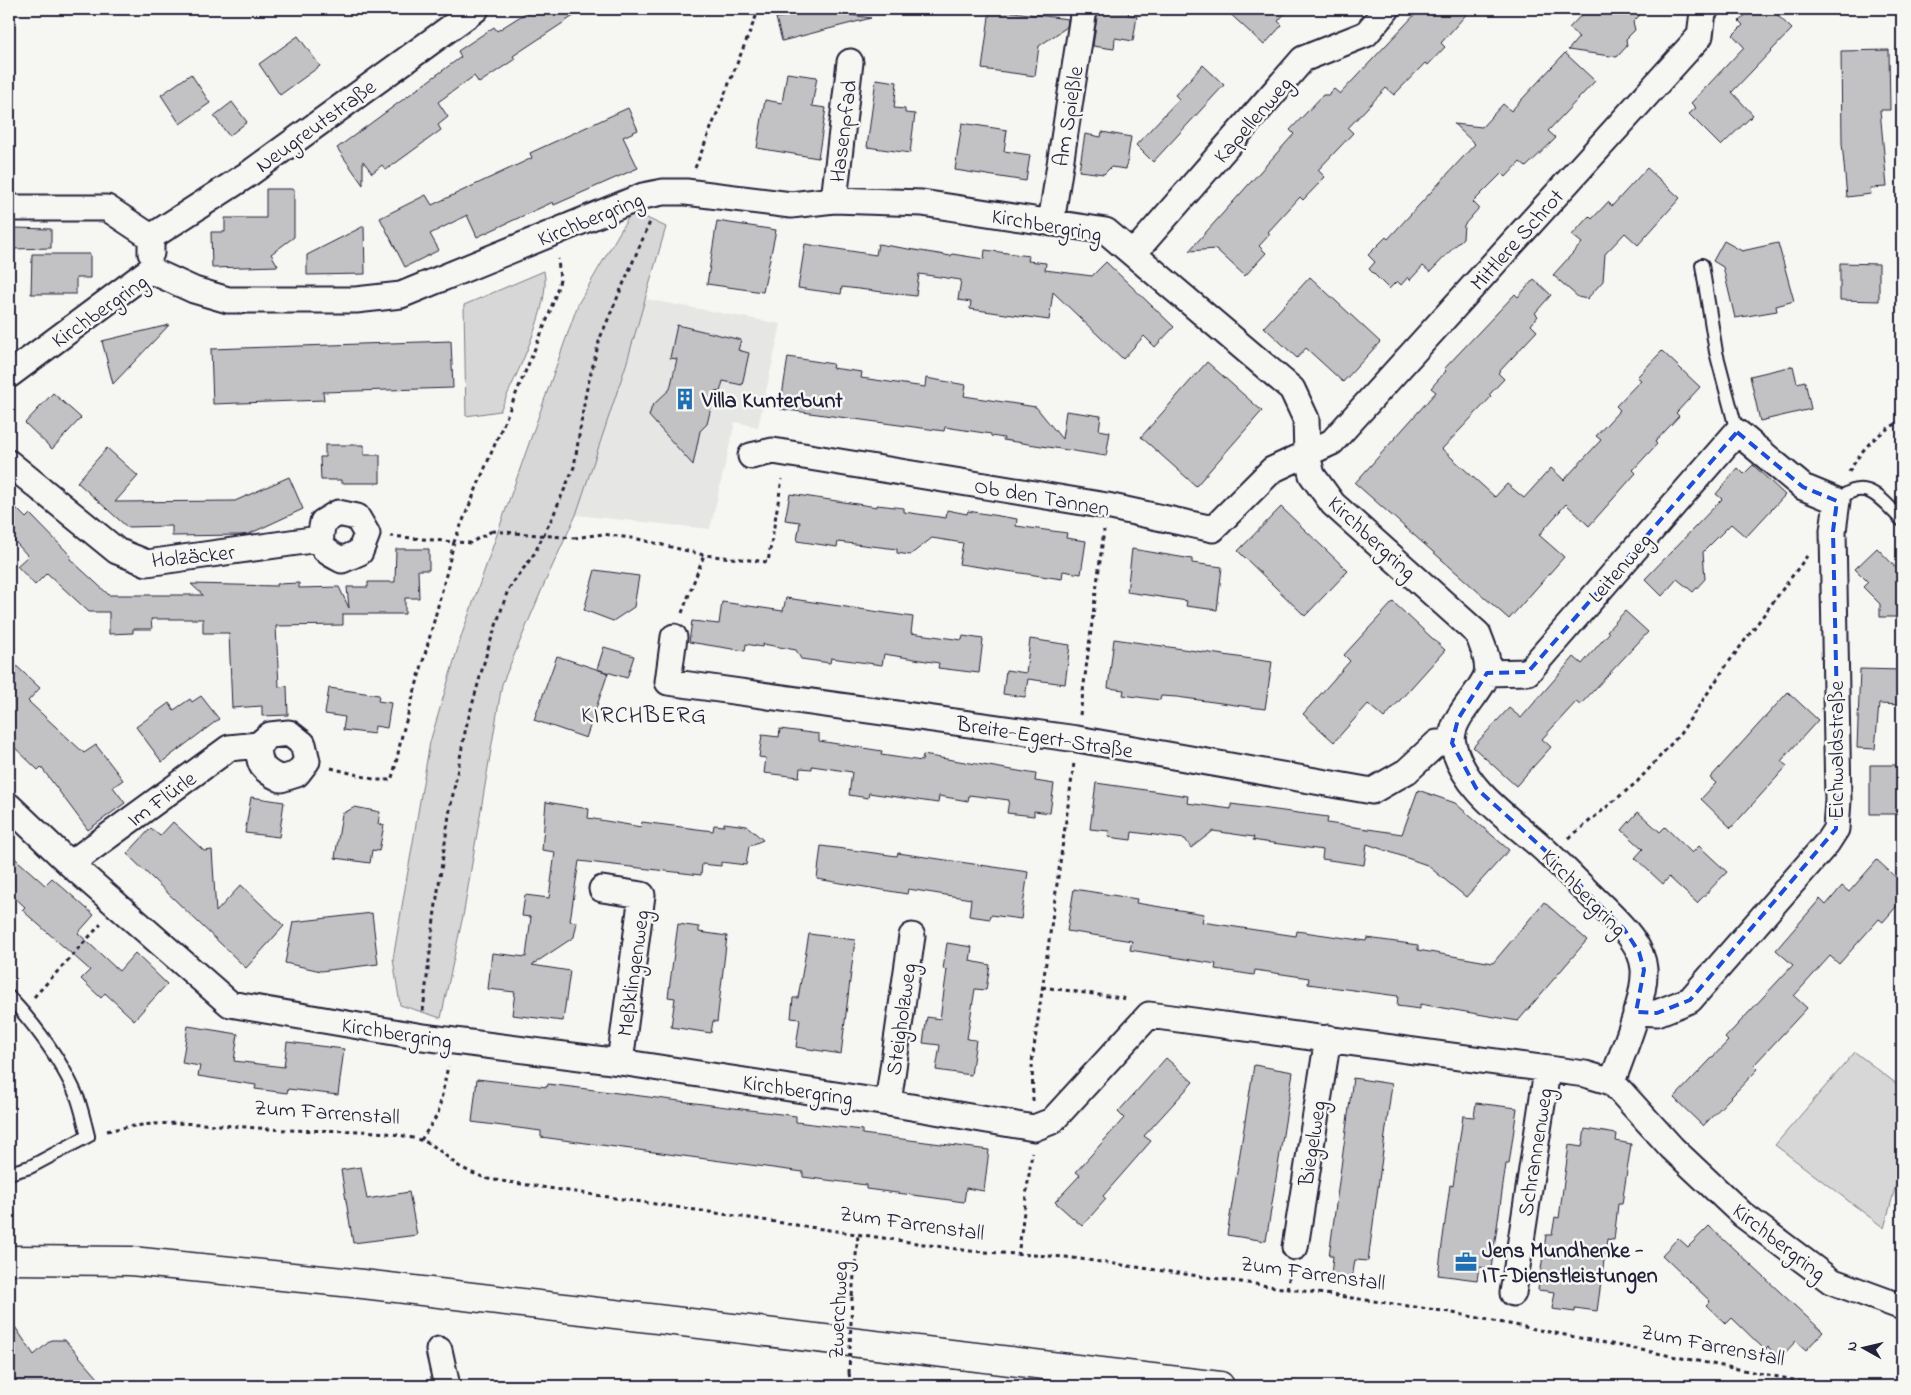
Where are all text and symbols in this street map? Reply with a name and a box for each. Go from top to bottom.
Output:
street label: Am Spießle [1046,64,1094,169]
street label: Kapellenweg [1207,70,1302,172]
street label: Neugreutstraße [250,73,384,183]
street label: Hasenpfad [823,78,867,184]
street label: Mittlere Schrot [1464,182,1573,299]
street label: Kirchbergring [533,185,649,257]
street label: Kirchbergring [989,202,1104,253]
street label: Kirchbergring [46,267,156,358]
building icon: Villa Kunterbunt [672,386,698,412]
place label: Villa Kunterbunt [701,386,843,418]
street label: Ob den Tannen [971,471,1112,527]
street label: Kirchbergring [1319,490,1423,590]
street label: Leitenweg [1582,527,1662,612]
street label: Holzäcker [150,538,237,578]
street label: Eichwaldstraße [1822,681,1854,819]
district label: KIRCHBERG [581,699,707,734]
street label: Breite-Egert-Straße [953,709,1135,770]
street label: Im Flürle [122,764,204,836]
street label: Kirchbergring [1532,843,1633,946]
street label: Meßklingenweg [610,908,661,1039]
street label: Steigholzweg [879,961,928,1078]
street label: Kirchbergring [339,1010,454,1060]
street label: Kirchbergring [740,1067,855,1117]
street label: Schrannenweg [1511,1086,1564,1219]
street label: Zum Farrenstall [253,1093,401,1135]
street label: Biegelweg [1291,1098,1338,1190]
street label: Kirchbergring [1724,1196,1832,1291]
street label: Zum Farrenstall [837,1199,986,1251]
place label: Jens Mundhenke - IT-Dienstleistungen [1482,1236,1658,1294]
street label: Zum Farrenstall [1238,1249,1387,1301]
office icon: Jens Mundhenke - IT-Dienstleistungen [1453,1249,1479,1275]
street label: Zwerchweg [821,1260,860,1360]
street label: Zum Farrenstall [1638,1317,1787,1377]
north arrow [1838,1322,1888,1372]
text: N [1842,1340,1864,1353]

